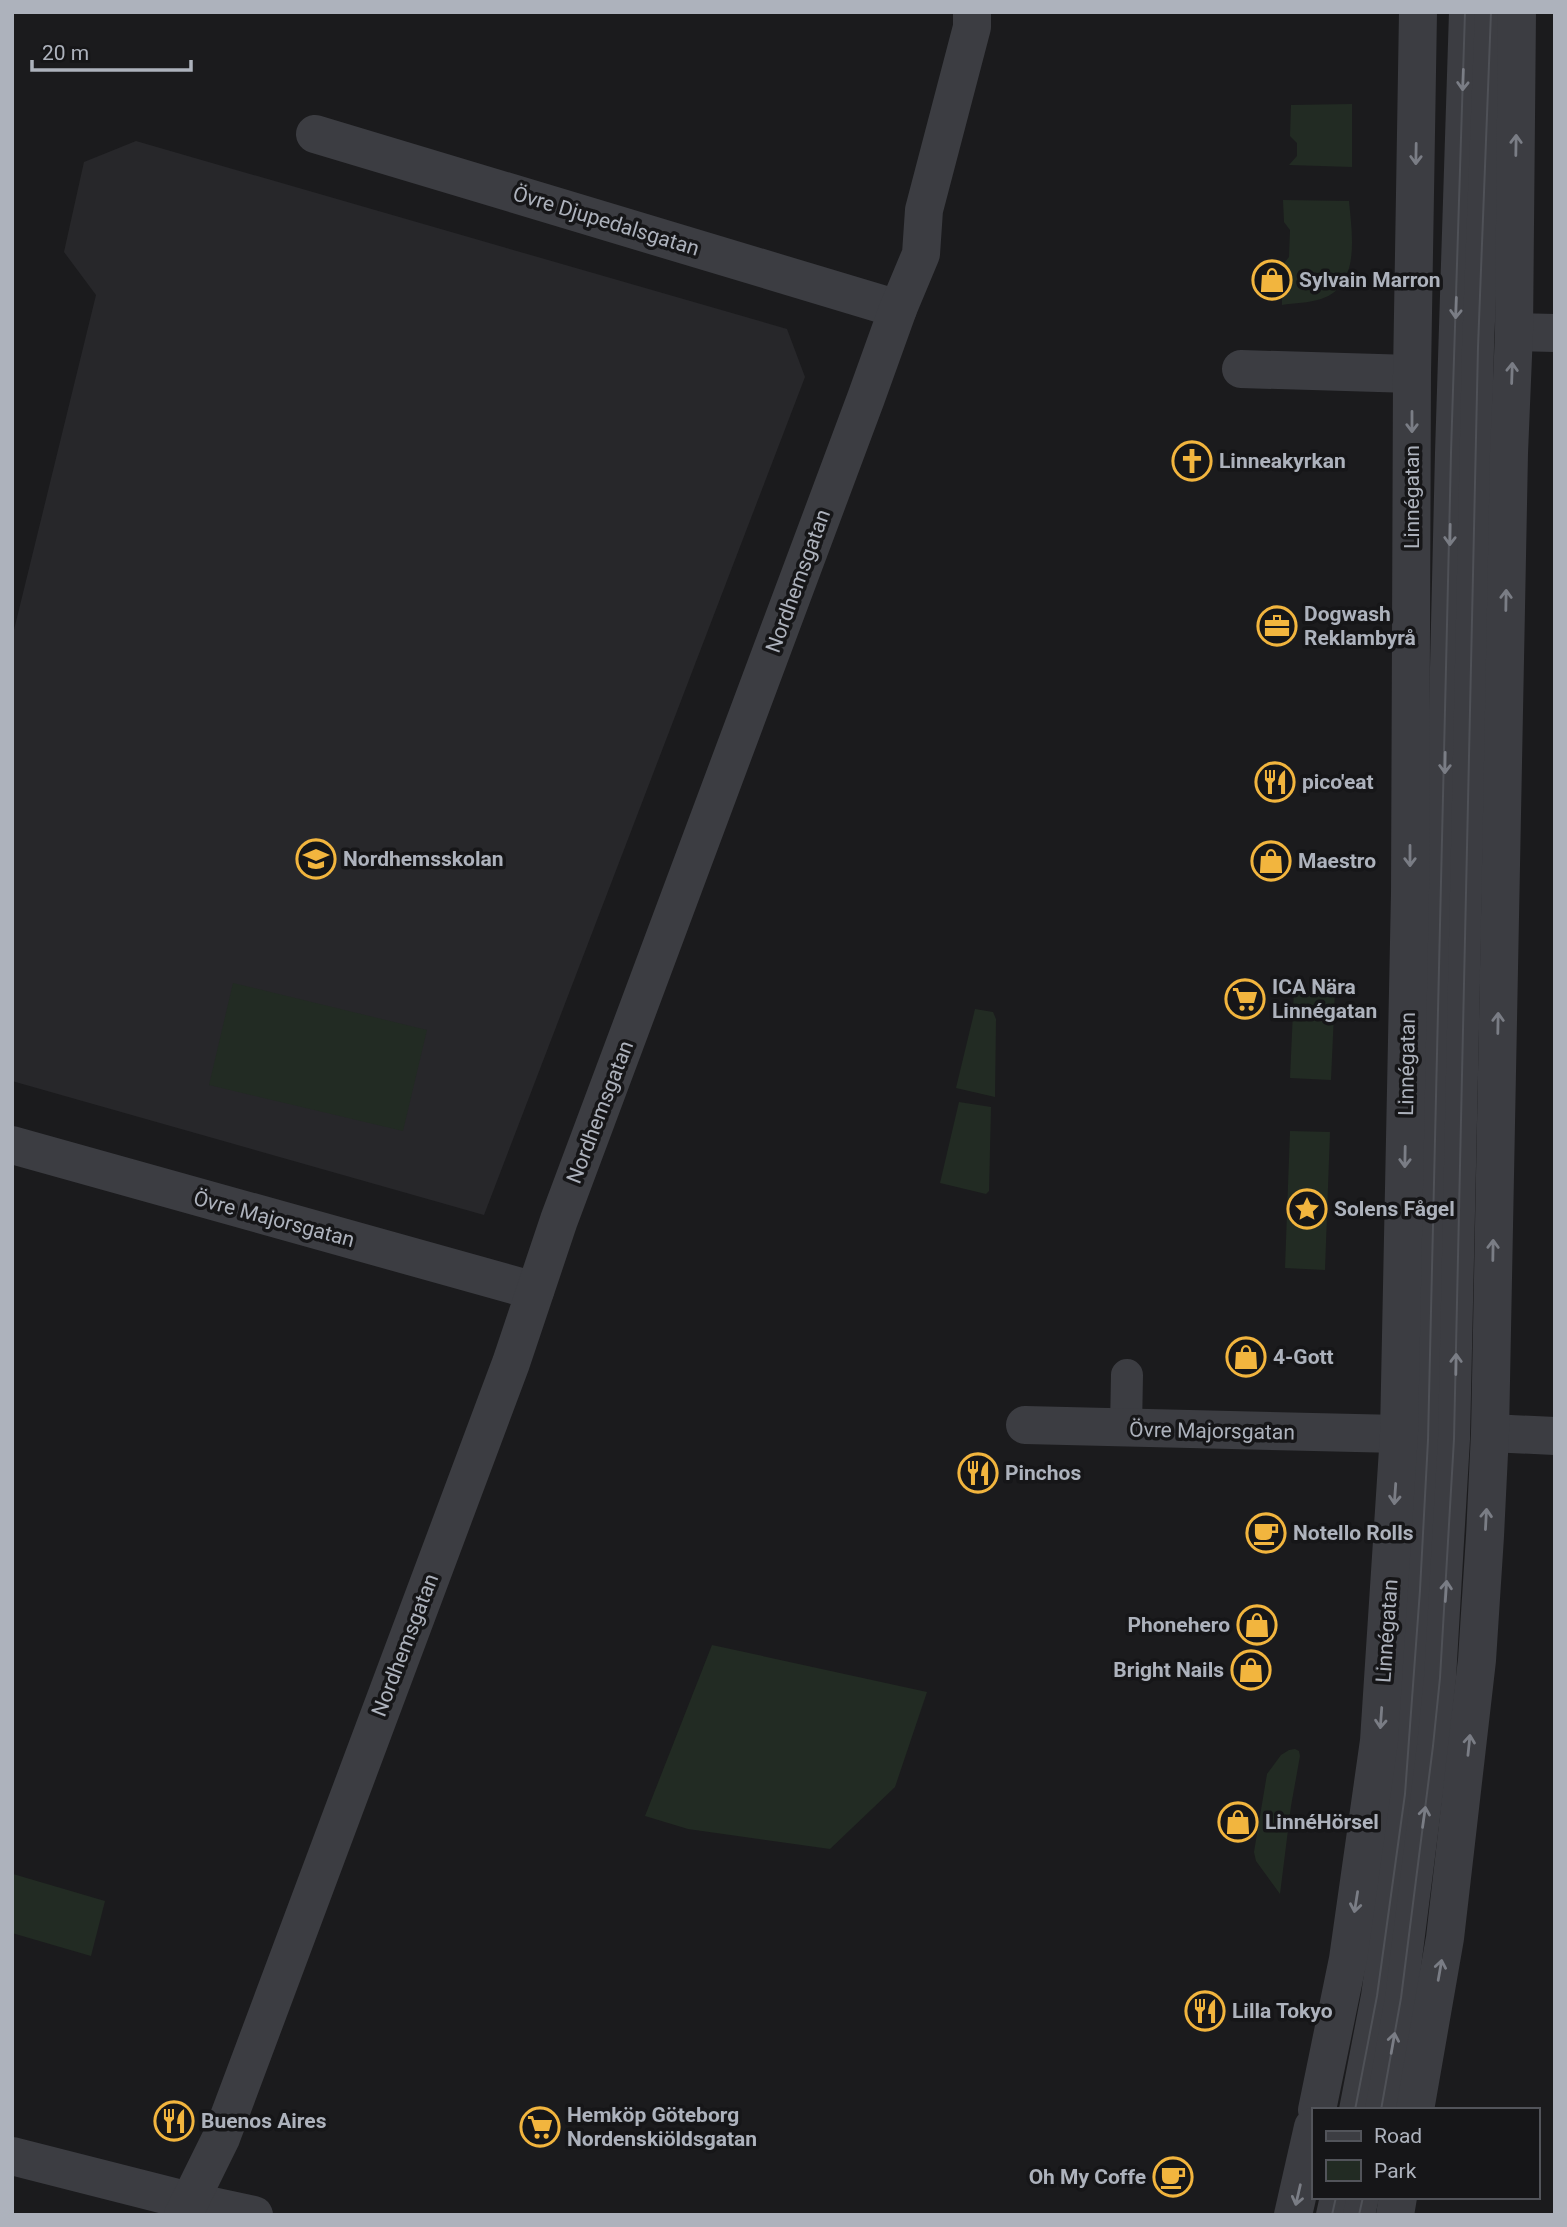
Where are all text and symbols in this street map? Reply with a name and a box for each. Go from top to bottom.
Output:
scale bar [32,28,191,72]
text: 20 m [42,41,89,65]
one-way arrow [1456,69,1470,92]
one-way arrow [1509,134,1523,157]
one-way arrow [1409,142,1423,165]
street label: Övre Djupedalsgatan [510,181,702,261]
shop icon: Sylvain Marron [1251,259,1293,301]
place label: Sylvain Marron [1299,268,1441,292]
one-way arrow [1450,296,1463,319]
one-way arrow [1506,362,1519,385]
one-way arrow [1405,410,1419,433]
church icon: Linneakyrkan [1171,440,1213,482]
street label: Linnégatan [1400,445,1424,549]
place label: Linneakyrkan [1219,449,1346,473]
street label: Nordhemsgatan [761,506,835,656]
one-way arrow [1443,524,1457,547]
one-way arrow [1499,589,1513,612]
place label: Dogwash Reklambyrå [1304,602,1416,650]
office icon: Dogwash Reklambyrå [1256,605,1298,647]
one-way arrow [1438,751,1452,774]
restaurant icon: pico'eat [1254,761,1296,803]
place label: pico'eat [1302,770,1374,794]
school or university icon: Nordhemsskolan [295,838,337,880]
shop icon: Maestro [1250,840,1292,882]
one-way arrow [1403,844,1417,867]
place label: Nordhemsskolan [343,847,504,871]
place label: Maestro [1298,849,1376,873]
place label: ICA Nära Linnégatan [1272,975,1377,1023]
supermarket icon: ICA Nära Linnégatan [1224,978,1266,1020]
street label: Linnégatan [1394,1012,1420,1116]
one-way arrow [1491,1012,1504,1035]
street label: Nordhemsgatan [562,1037,638,1187]
one-way arrow [1398,1145,1412,1168]
street label: Övre Majorsgatan [191,1186,357,1252]
place icon: Solens Fågel [1286,1188,1328,1230]
place label: Solens Fågel [1334,1197,1455,1221]
one-way arrow [1486,1239,1500,1262]
shop icon: 4-Gott [1225,1336,1267,1378]
place label: 4-Gott [1273,1345,1334,1369]
one-way arrow [1449,1352,1463,1375]
street label: Övre Majorsgatan [1129,1418,1295,1444]
restaurant icon: Pinchos [957,1452,999,1494]
place label: Pinchos [1005,1461,1081,1485]
one-way arrow [1389,1482,1402,1505]
one-way arrow [1479,1507,1492,1530]
cafe icon: Notello Rolls [1245,1512,1287,1554]
place label: Notello Rolls [1293,1521,1414,1545]
street label: Nordhemsgatan [367,1570,443,1720]
street label: Linnégatan [1371,1578,1403,1684]
one-way arrow [1440,1580,1453,1603]
shop icon: Phonehero [1236,1604,1278,1646]
place label: Phonehero [1127,1613,1230,1637]
shop icon: Bright Nails [1230,1649,1272,1691]
place label: Bright Nails [1113,1658,1224,1682]
one-way arrow [1374,1706,1387,1729]
one-way arrow [1462,1734,1475,1756]
shop icon: LinnéHörsel [1217,1801,1259,1843]
one-way arrow [1418,1806,1431,1829]
place label: LinnéHörsel [1265,1810,1379,1834]
one-way arrow [1350,1890,1363,1913]
one-way arrow [1434,1959,1447,1982]
restaurant icon: Lilla Tokyo [1184,1990,1226,2032]
place label: Lilla Tokyo [1232,1999,1333,2023]
one-way arrow [1387,2032,1401,2055]
restaurant icon: Buenos Aires [153,2100,195,2142]
place label: Hemköp Göteborg Nordenskiöldsgatan [567,2103,757,2151]
supermarket icon: Hemköp Göteborg Nordenskiöldsgatan [519,2106,561,2148]
legend [1312,2108,1539,2199]
place label: Buenos Aires [201,2109,327,2133]
text: Road [1374,2124,1422,2148]
cafe icon: Oh My Coffe [1152,2156,1194,2198]
text: Park [1374,2159,1417,2183]
place label: Oh My Coffe [1029,2165,1146,2189]
one-way arrow [1291,2183,1304,2206]

